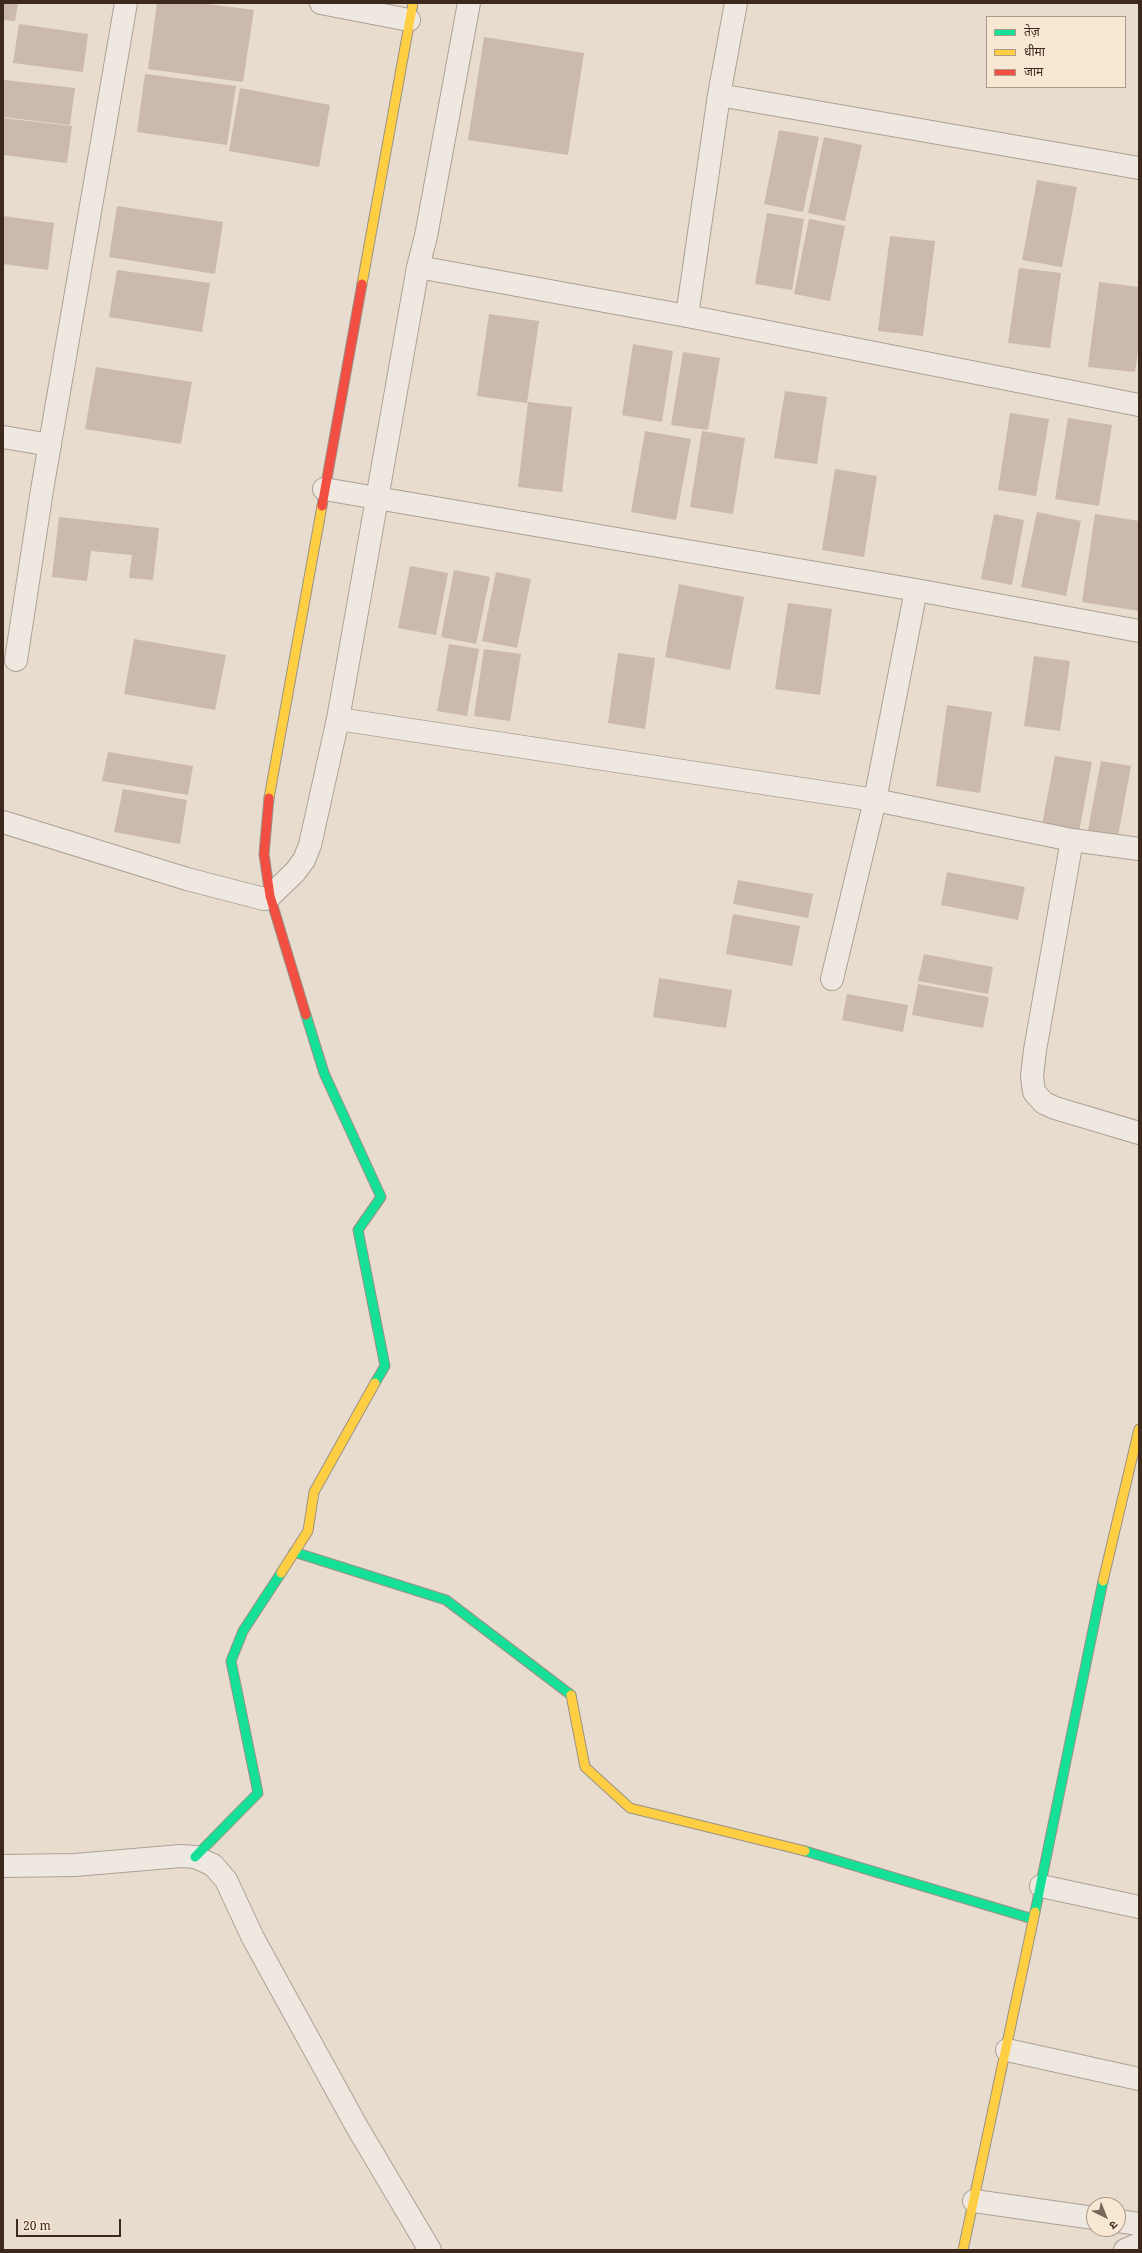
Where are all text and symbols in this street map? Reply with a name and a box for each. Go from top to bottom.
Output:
legend [986,16,1126,88]
text: तेज़ [1024,23,1040,40]
text: धीमा [1024,43,1045,60]
text: जाम [1024,63,1043,80]
north arrow [1086,2197,1126,2237]
scale bar [18,2211,123,2237]
text: 20 m [23,2217,51,2234]
text: उ [1106,2218,1121,2233]

